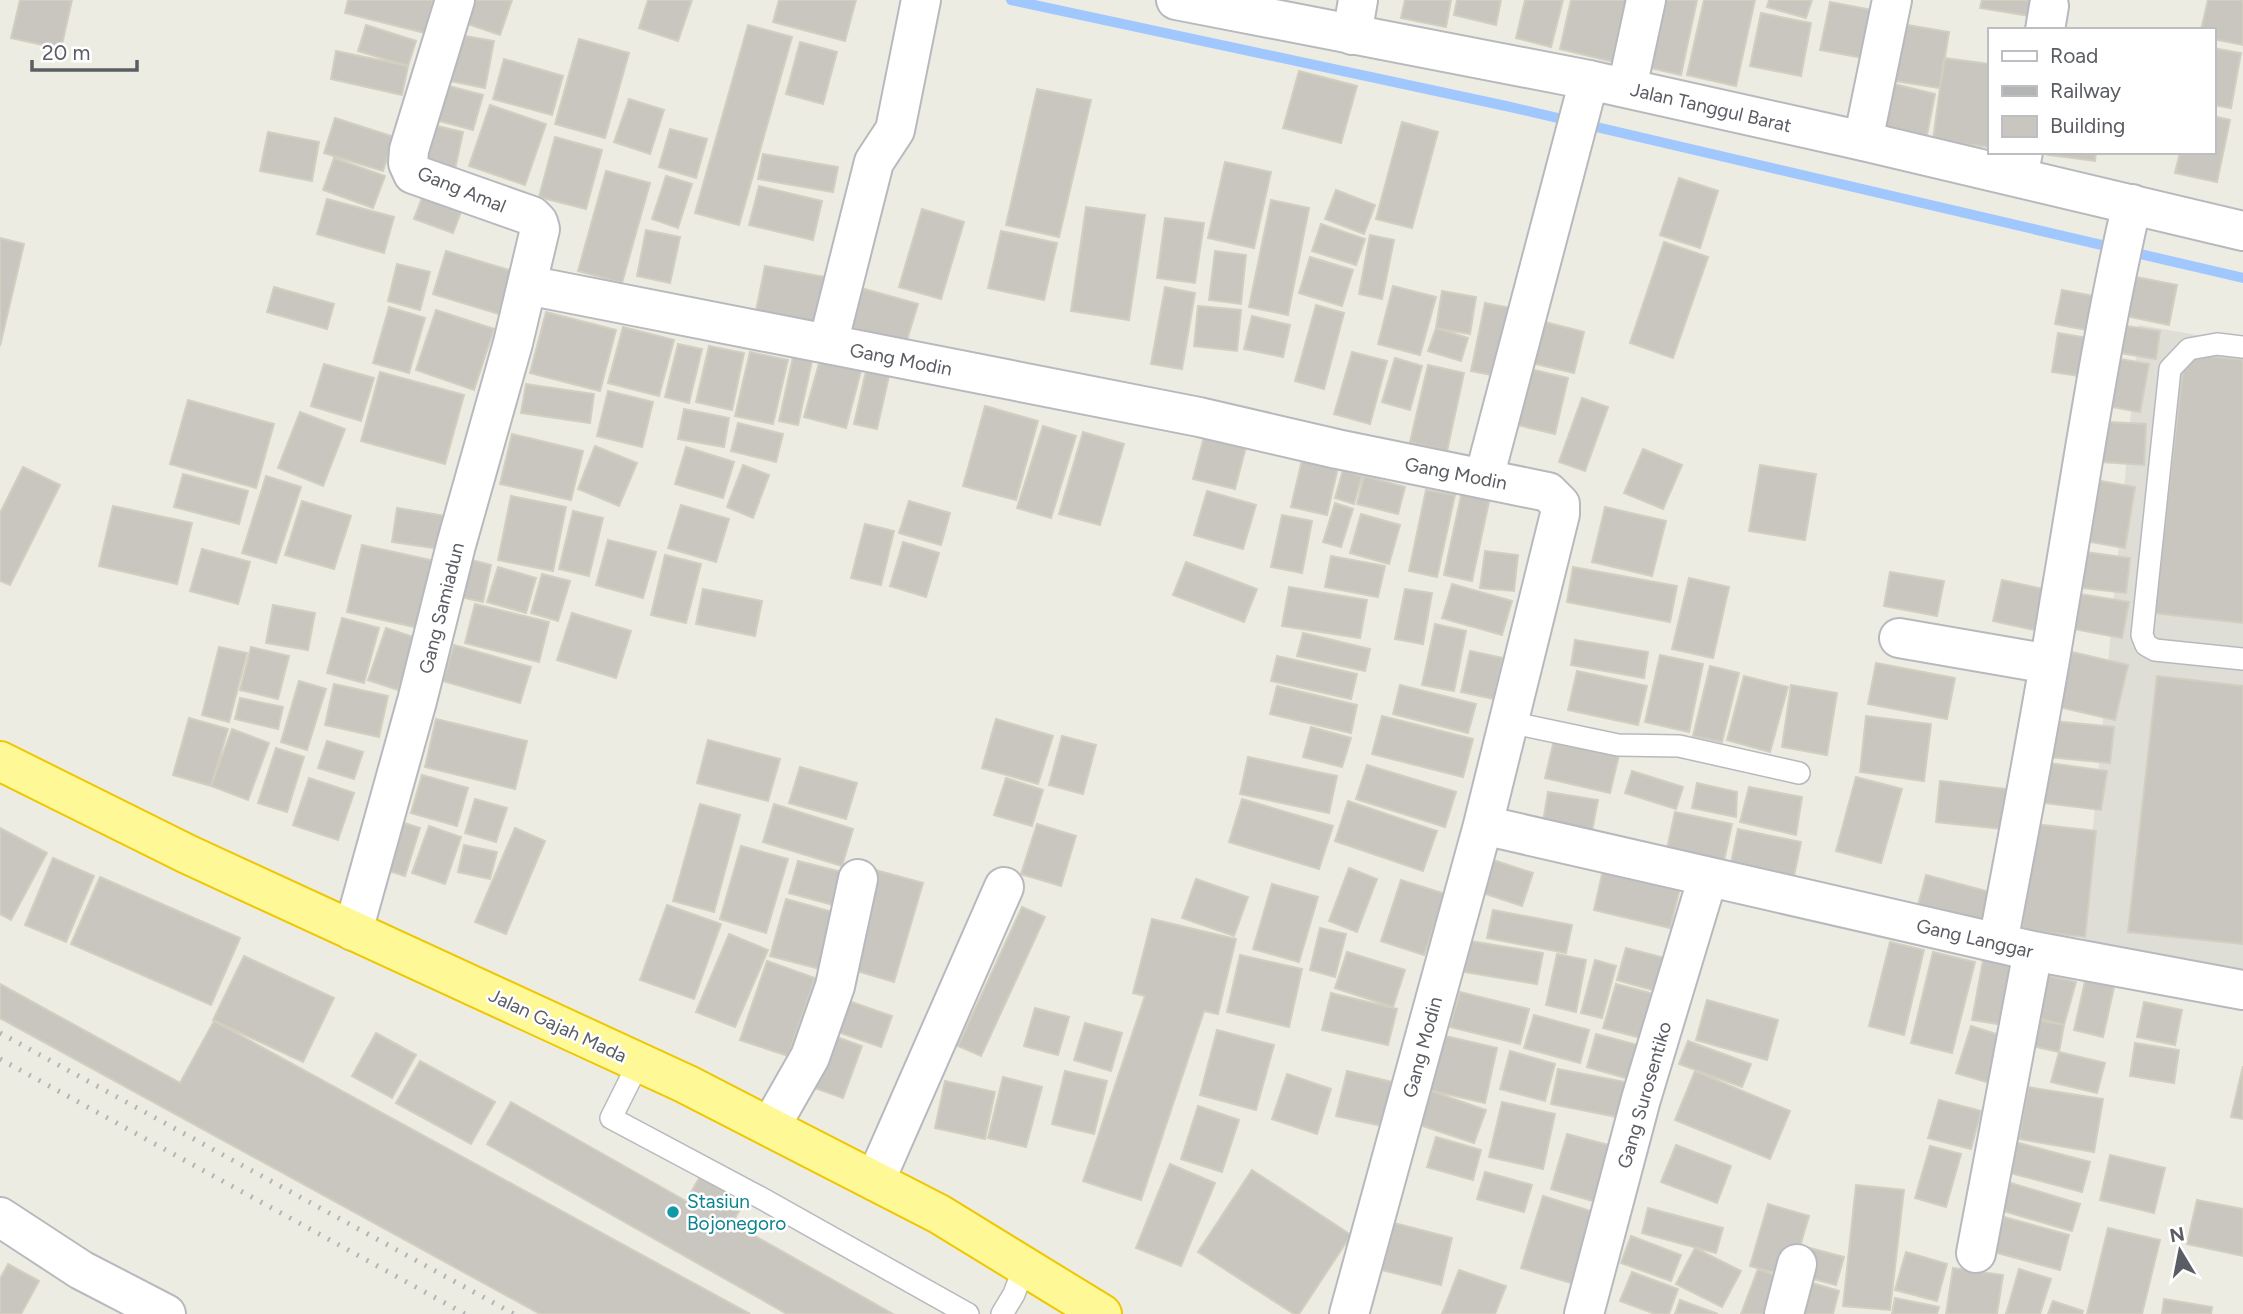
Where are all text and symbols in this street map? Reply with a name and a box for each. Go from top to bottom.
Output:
scale bar [32,28,136,72]
legend [1988,28,2215,154]
text: 20 m [42,40,90,65]
text: Road [2050,43,2098,68]
street label: Jalan Tanggul Barat [1628,78,1794,137]
text: Railway [2050,78,2121,103]
text: Building [2050,113,2125,138]
street label: Gang Amal [414,161,509,218]
street label: Gang Modin [848,338,954,381]
street label: Gang Modin [1403,452,1509,495]
street label: Gang Samiadun [414,540,469,676]
street label: Gang Langgar [1914,914,2036,963]
street label: Jalan Gajah Mada [485,983,630,1067]
street label: Gang Modin [1398,994,1447,1100]
street label: Gang Surosentiko [1613,1019,1676,1171]
place label: Stasiun Bojonegoro [687,1190,786,1235]
marker: Stasiun Bojonegoro [665,1204,681,1220]
north arrow [2145,1216,2215,1286]
text: N [2168,1222,2186,1247]

